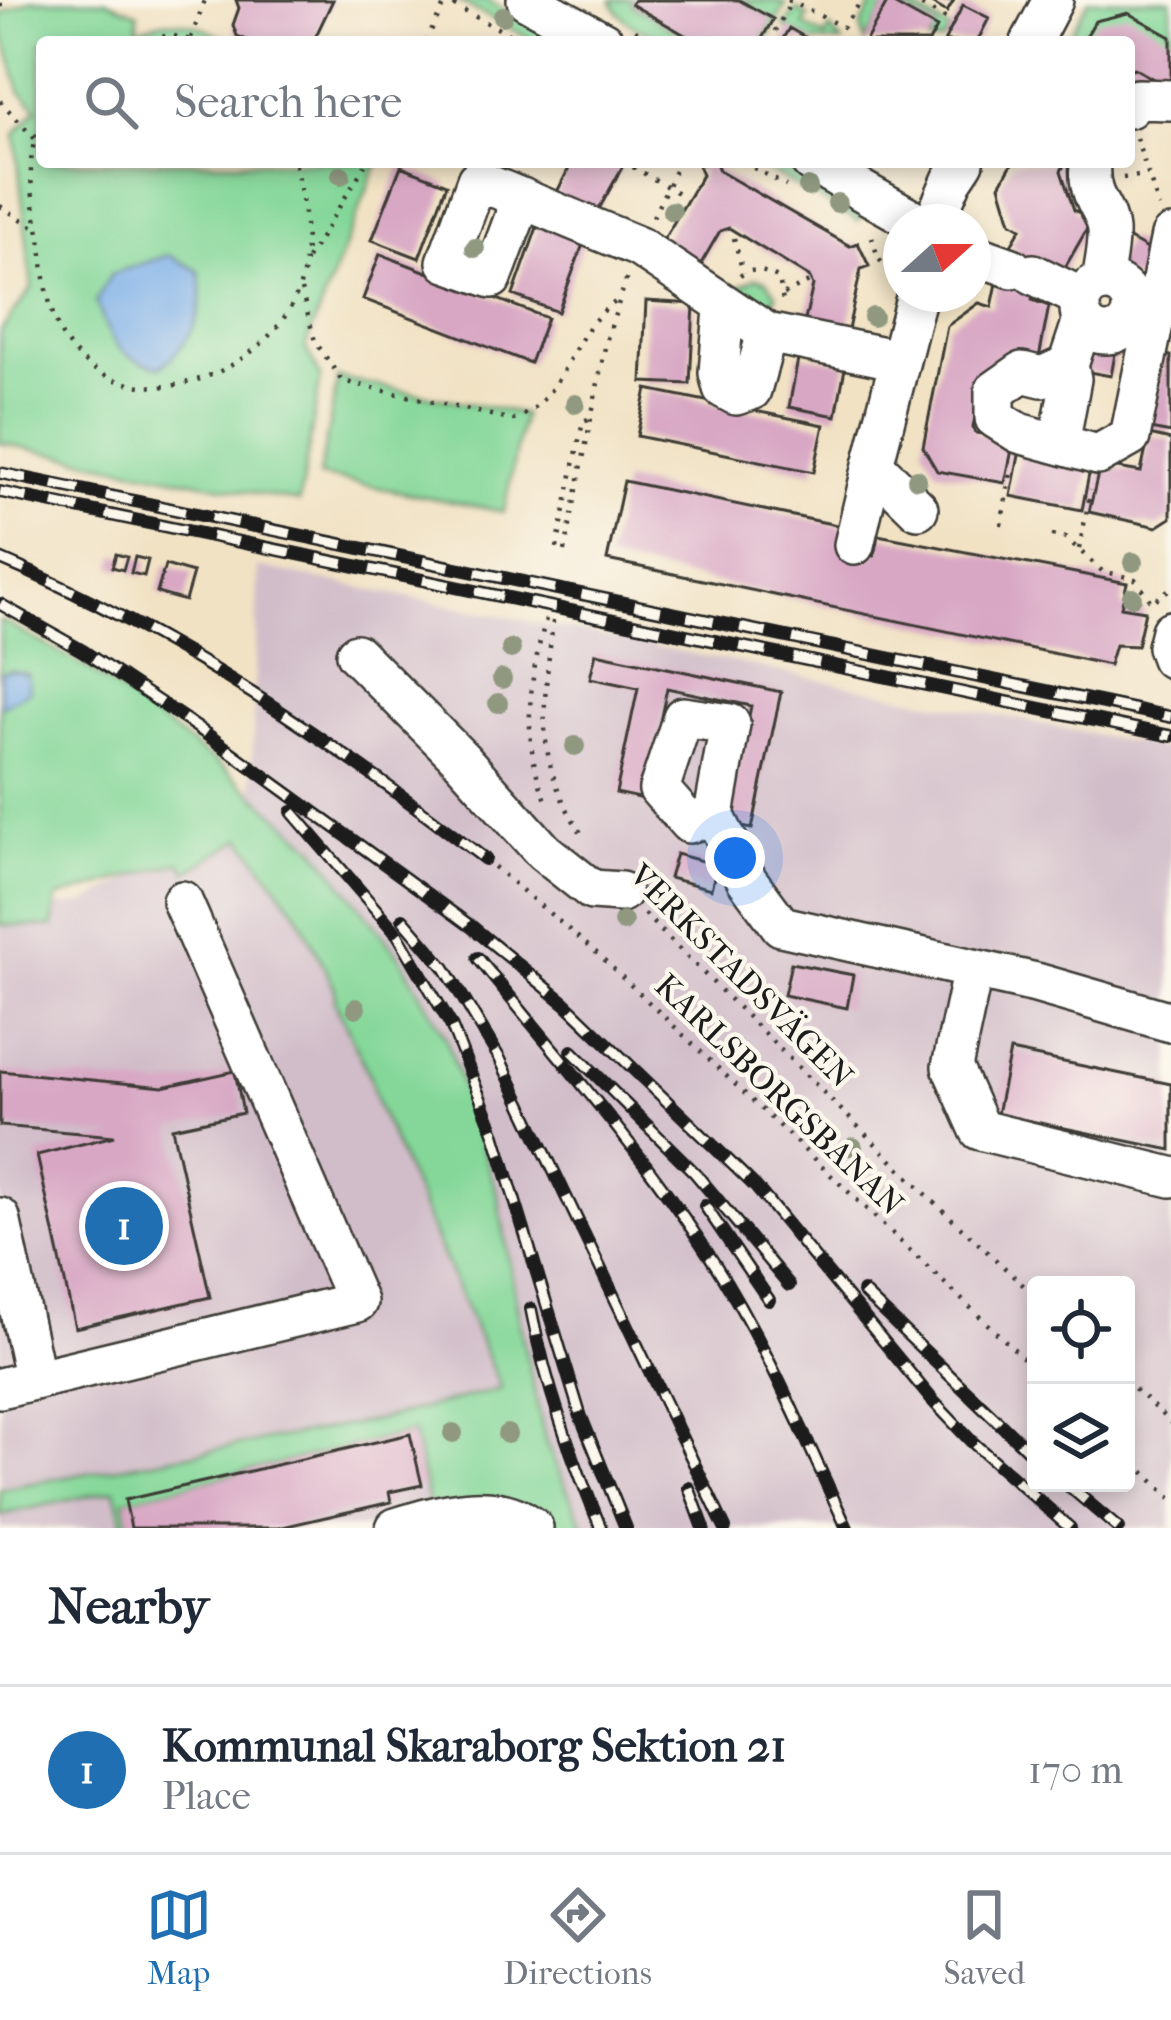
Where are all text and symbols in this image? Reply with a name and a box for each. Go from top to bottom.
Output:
search box [36,36,1135,168]
icon: search [78,69,144,135]
text: Search here [174,76,402,129]
north arrow [883,204,991,312]
your location [705,828,765,888]
street label: VERKSTADSVÄGEN [620,855,861,1096]
street label: KARLSBORGSBANAN [647,966,911,1224]
pin: 1 [85,1181,163,1271]
map controls [1027,1276,1135,1492]
button: locate [1027,1276,1135,1384]
button: layers [1027,1384,1135,1492]
text: Nearby [48,1576,209,1636]
text: Kommunal Skaraborg Sektion 21 [162,1720,786,1773]
text: 1 [80,1747,94,1793]
text: 170 m [1028,1747,1123,1793]
text: Place [162,1773,251,1819]
tab: Map [146,1882,212,1993]
tab: Directions [503,1882,652,1993]
tab: Saved [943,1882,1025,1993]

